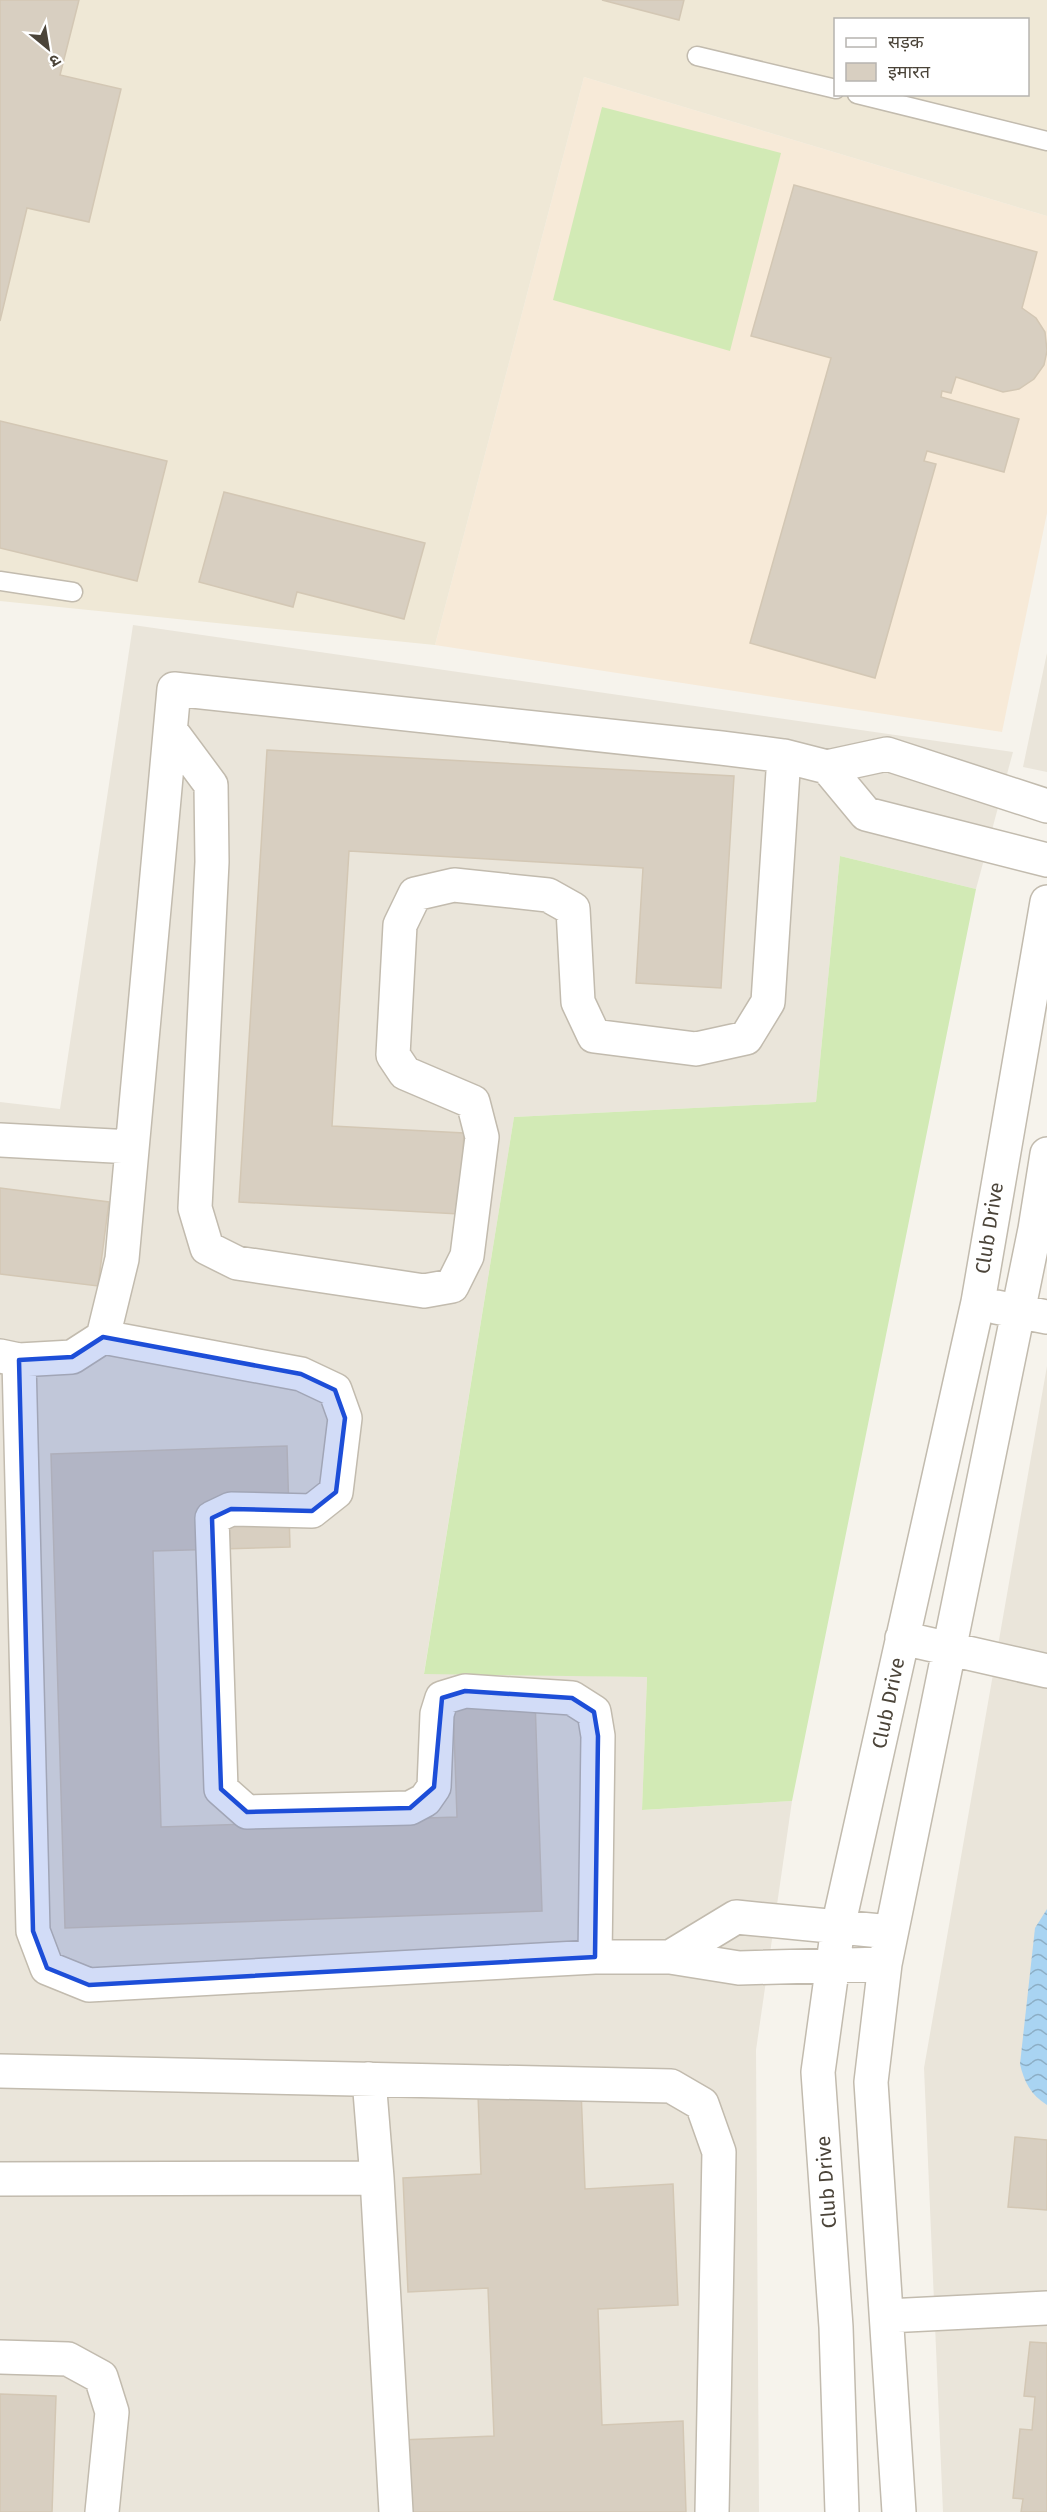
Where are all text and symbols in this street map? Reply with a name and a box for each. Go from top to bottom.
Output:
north arrow [18,18,78,78]
legend [834,18,1029,96]
text: सड़क [888,31,925,53]
text: उ [46,50,64,71]
text: इमारत [888,61,931,83]
street label: Club Drive [970,1180,1008,1276]
street label: Club Drive [867,1655,909,1751]
street label: Club Drive [811,2135,841,2229]

